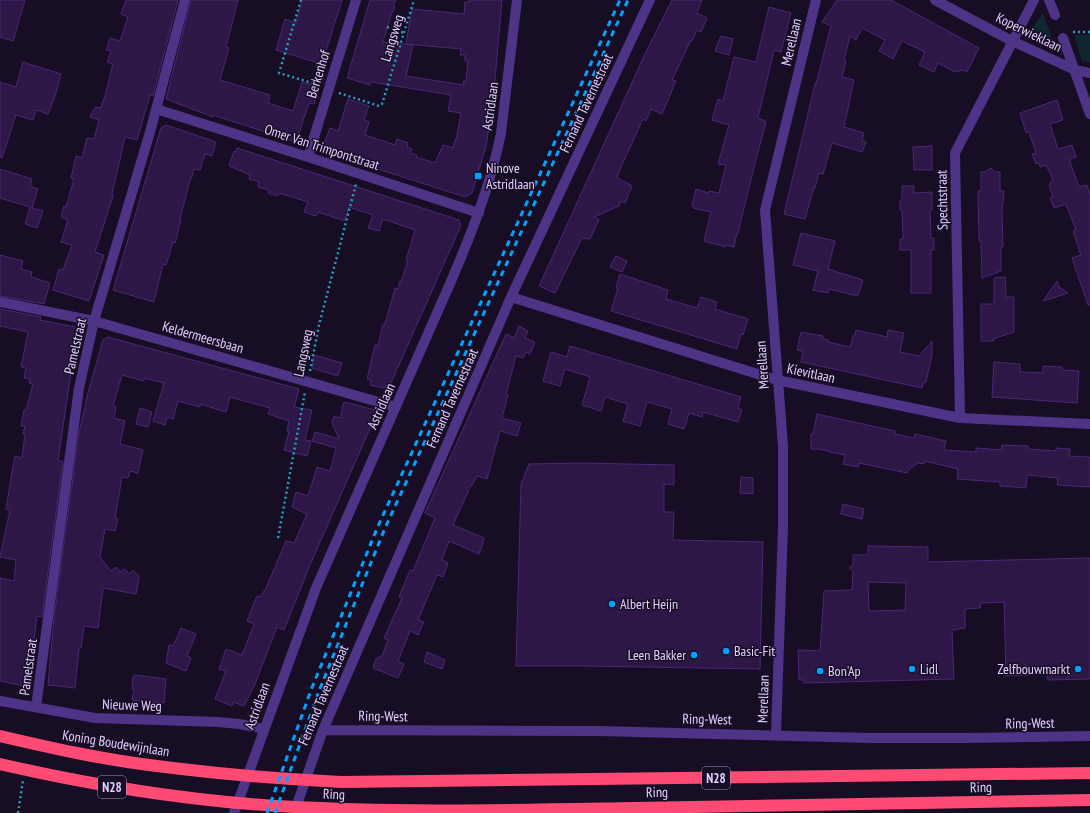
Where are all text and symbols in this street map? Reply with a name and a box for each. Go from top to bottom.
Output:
street label: Koperwieklaan [993,8,1065,56]
street label: Langsweg [376,12,408,64]
street label: Merellaan [777,16,805,68]
street label: Berkenhof [302,48,334,100]
street label: Fernand Tavernestraat [555,51,617,155]
street label: Astridlaan [478,81,502,131]
street label: Omer Van Trimpontstraat [262,120,382,174]
place label: Ninove Astridlaan [486,159,535,193]
street label: Spechtstraat [932,170,952,230]
marker: Ninove Astridlaan [473,171,483,181]
street label: Pamelstraat [60,316,90,376]
street label: Keldermeersbaan [160,317,246,357]
street label: Langsweg [289,328,317,378]
street label: Merellaan [751,340,773,390]
street label: Fernand Tavernestraat [422,345,482,451]
street label: Kievitlaan [785,359,837,387]
street label: Astridlaan [363,380,399,432]
place label: Albert Heijn [620,595,678,613]
marker: Albert Heijn [607,599,617,609]
street label: Pamelstraat [15,637,41,697]
street label: Fernand Tavernestraat [294,642,352,748]
place label: Basic-Fit [734,642,775,660]
place label: Leen Bakker [628,646,686,664]
marker: Basic-Fit [721,646,731,656]
marker: Leen Bakker [689,650,699,660]
place label: Lidl [920,660,939,678]
place label: Zelfbouwmarkt [997,660,1070,678]
place label: Bon'Ap [828,662,861,680]
marker: Lidl [907,664,917,674]
marker: Zelfbouwmarkt [1073,664,1083,674]
marker: Bon'Ap [815,666,825,676]
street label: Merellaan [753,675,773,723]
street label: Astridlaan [240,680,274,732]
street label: Nieuwe Weg [102,695,162,715]
street label: Ring-West [358,707,408,725]
street label: Ring-West [682,710,732,728]
street label: Ring-West [1005,714,1055,732]
street label: Koning Boudewijnlaan [61,726,171,760]
road number: N28 [702,767,730,789]
road number: N28 [98,776,126,798]
street label: Ring [970,778,992,796]
street label: Ring [646,783,668,801]
street label: Ring [323,785,345,803]

